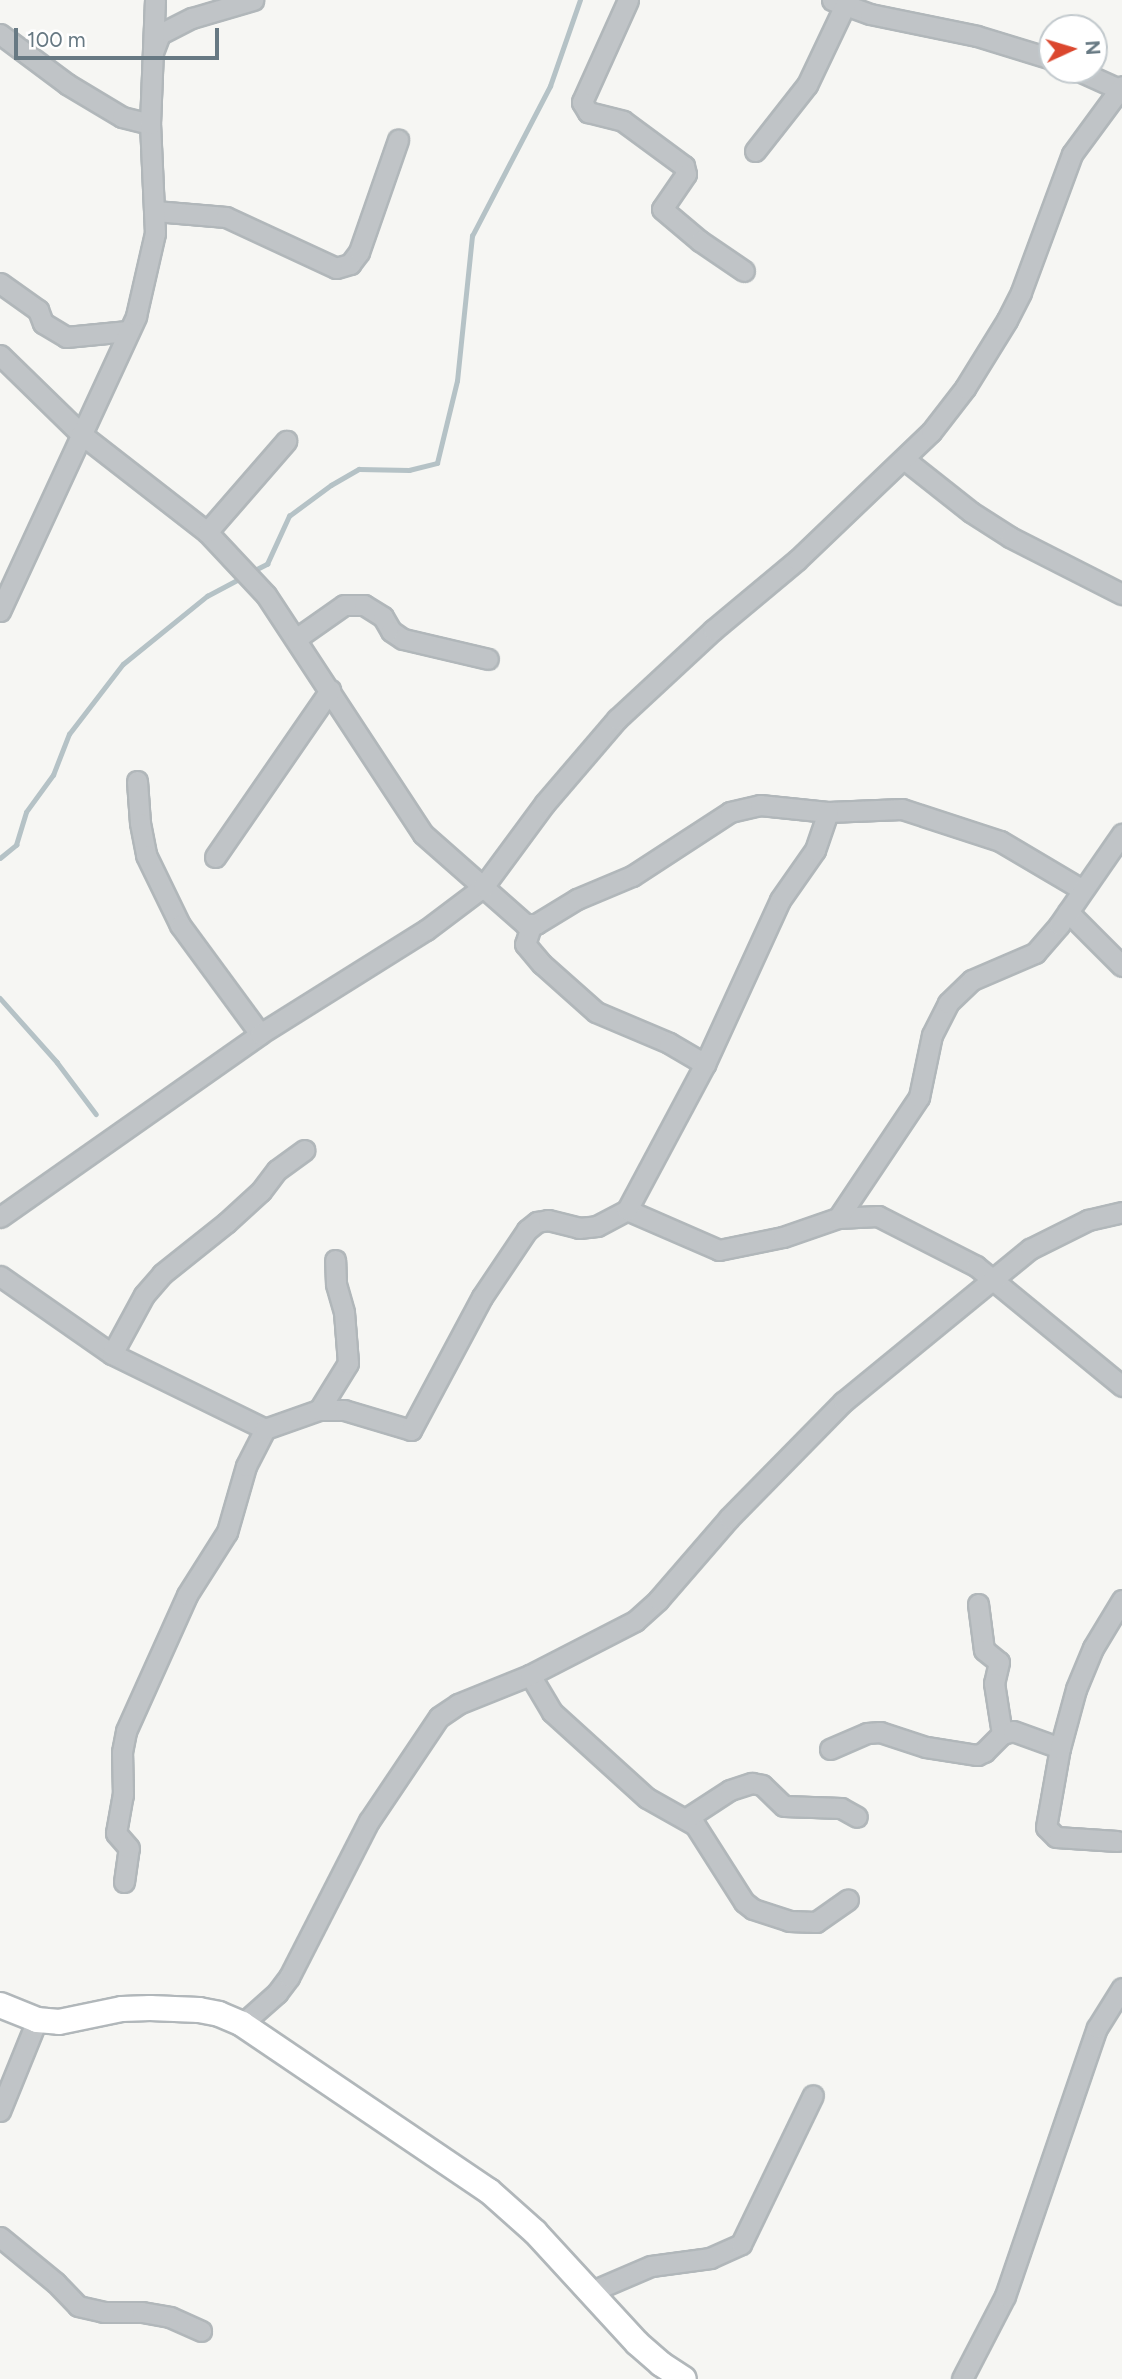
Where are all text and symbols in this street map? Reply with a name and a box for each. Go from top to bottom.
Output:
scale bar [18,14,222,58]
north arrow [1038,14,1108,84]
text: 100 m [27,27,86,52]
text: N [1080,40,1104,56]

